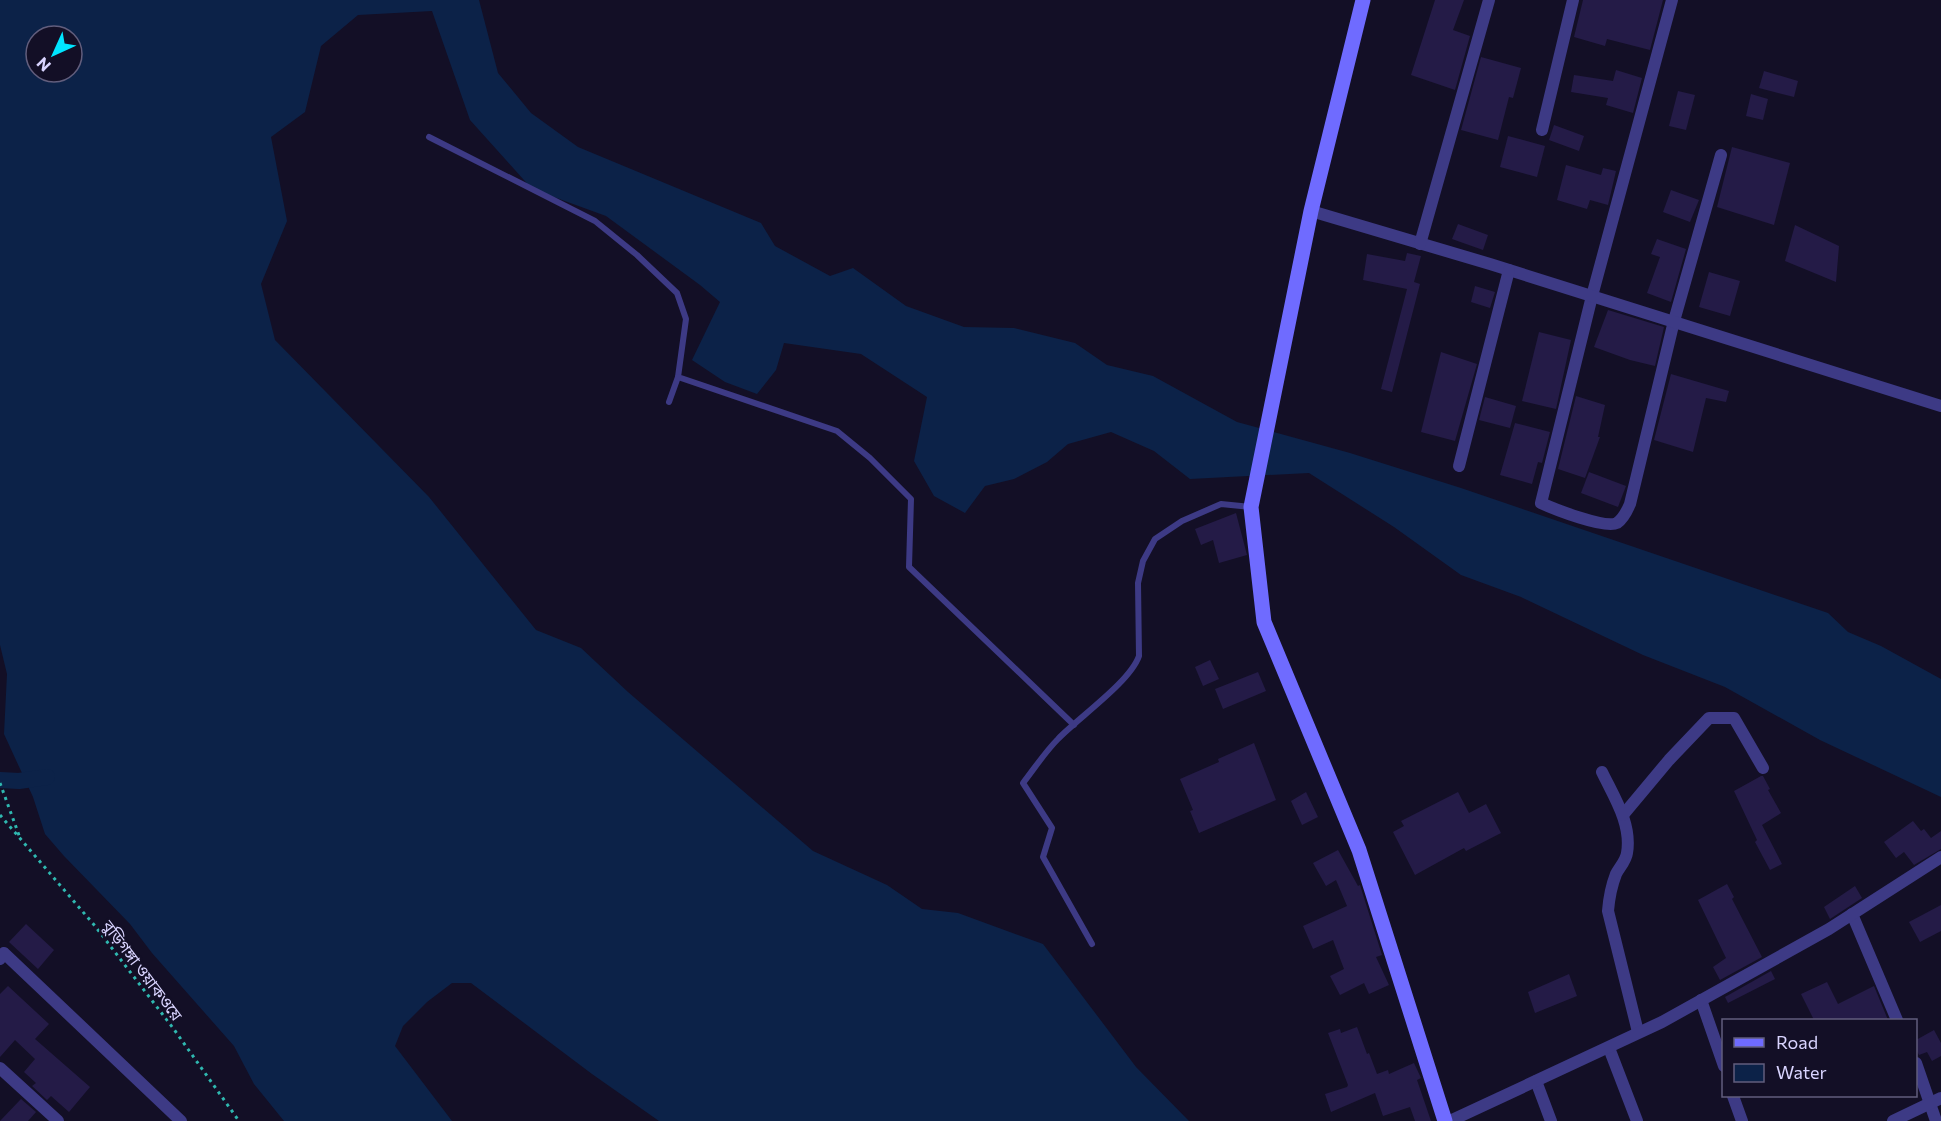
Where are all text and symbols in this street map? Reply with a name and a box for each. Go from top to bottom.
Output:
north arrow [24,24,84,84]
text: N [32,54,54,76]
street label: বুড়িগঙ্গা ওয়াকওয়ে [98,915,187,1025]
legend [1722,1019,1917,1097]
text: Road [1776,1031,1818,1053]
text: Water [1776,1061,1827,1083]

